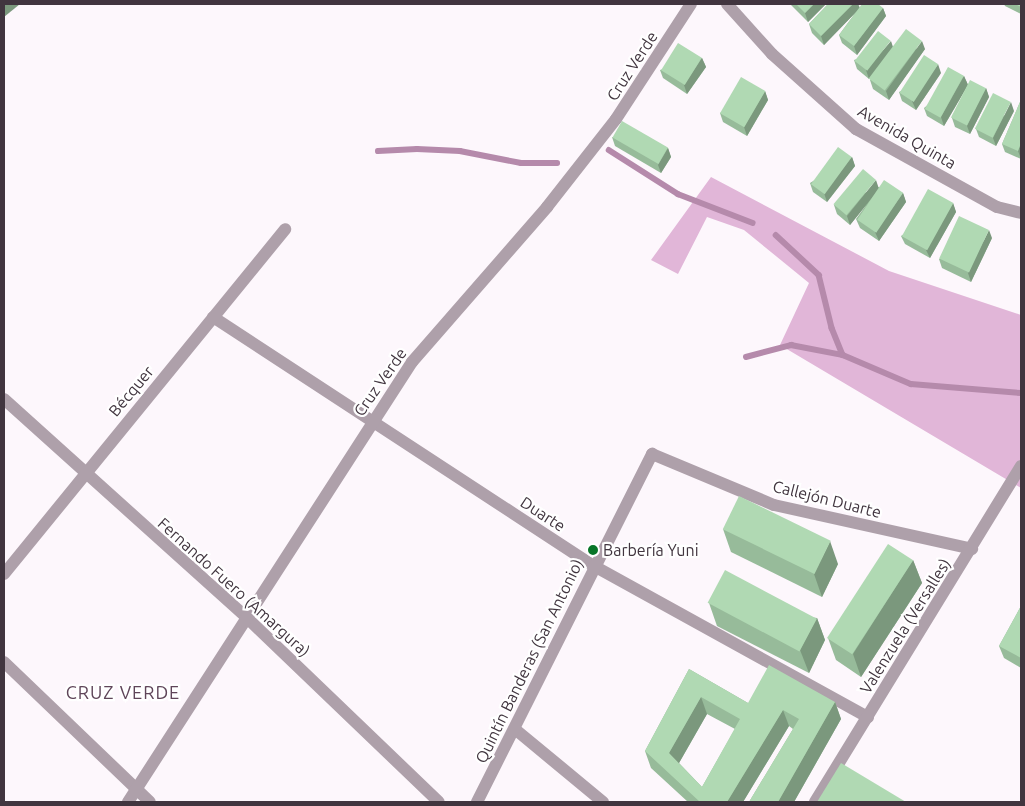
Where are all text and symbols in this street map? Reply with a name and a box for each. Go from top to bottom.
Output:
street label: Cruz Verde [603,28,661,104]
street label: Avenida Quinta [855,101,959,173]
street label: Cruz Verde [350,344,410,420]
street label: Bécquer [104,362,158,420]
street label: Callejón Duarte [771,476,883,522]
street label: Duarte [517,492,569,536]
street label: Fernando Fuero (Amargura) [154,514,314,660]
place label: Barbería Yuni [603,540,699,560]
marker: Barbería Yuni [587,544,599,556]
street label: Valenzuela (Versalles) [856,555,954,697]
street label: Quintín Banderas (San Antonio) [471,556,587,766]
district label: CRUZ VERDE [65,681,181,703]

